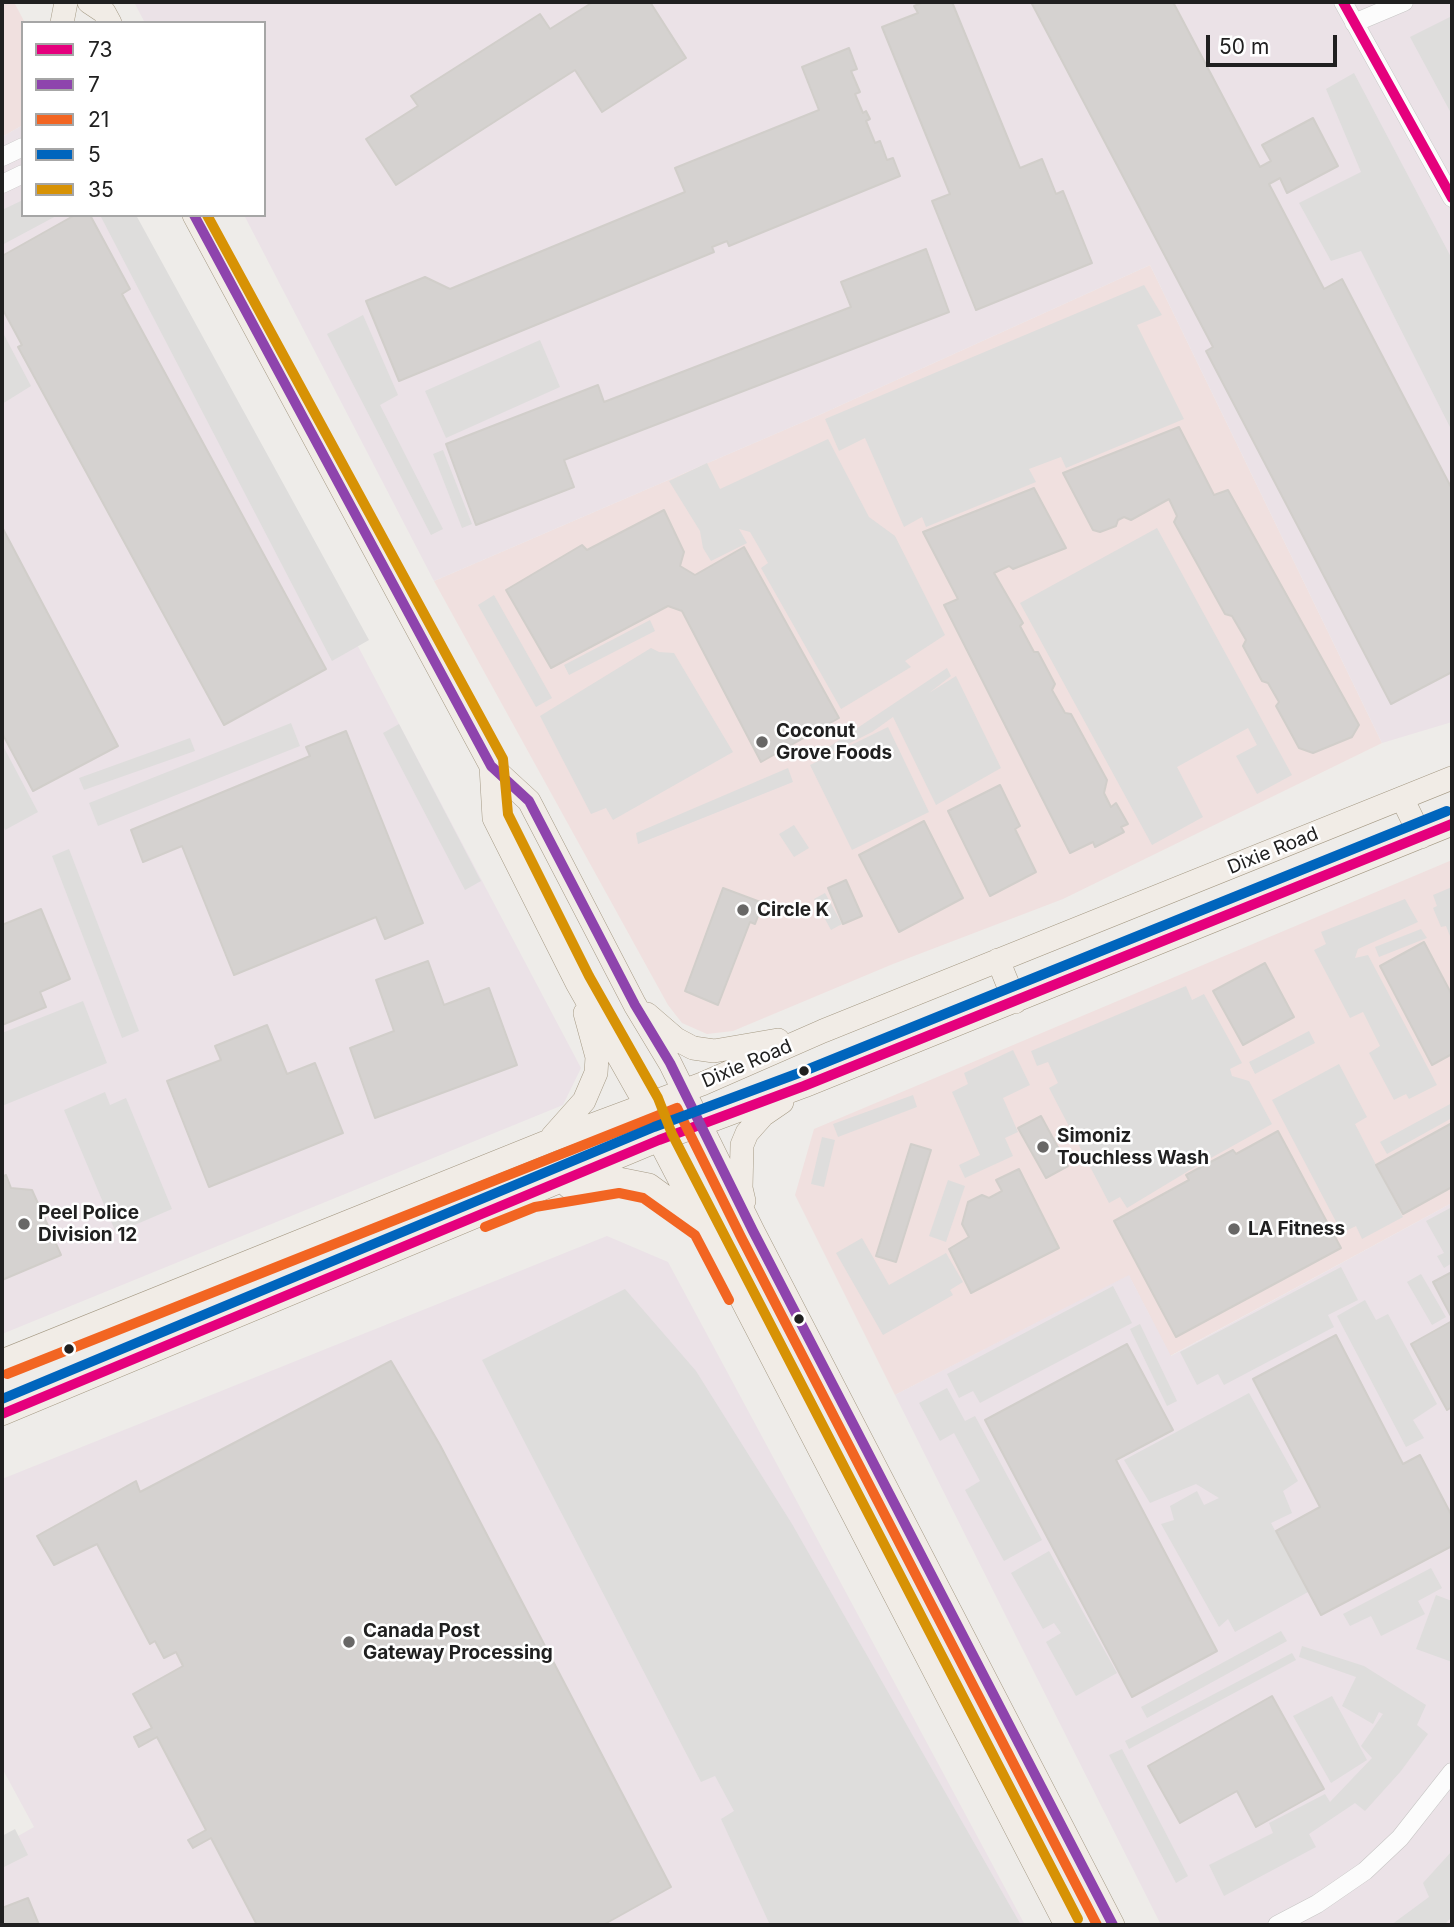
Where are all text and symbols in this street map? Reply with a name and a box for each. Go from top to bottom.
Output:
legend [21,21,266,217]
scale bar [1209,21,1340,65]
text: 50 m [1219,34,1269,59]
text: 73 [88,37,113,62]
text: 7 [88,72,100,97]
text: 21 [88,107,109,132]
text: 5 [88,142,101,167]
text: 35 [88,177,114,202]
place label: Coconut Grove Foods [776,720,892,764]
marker: Coconut Grove Foods [754,734,770,750]
street label: Dixie Road [1224,823,1322,879]
place label: Circle K [757,899,829,921]
marker: Circle K [735,902,751,918]
street label: Dixie Road [699,1035,795,1093]
unlabelled marker [797,1064,811,1078]
place label: Simoniz Touchless Wash [1057,1125,1209,1169]
marker: Simoniz Touchless Wash [1035,1139,1051,1155]
place label: Peel Police Division 12 [38,1202,139,1246]
marker: Peel Police Division 12 [16,1216,32,1232]
place label: LA Fitness [1248,1218,1345,1240]
marker: LA Fitness [1226,1221,1242,1237]
unlabelled marker [792,1312,806,1326]
unlabelled marker [62,1342,76,1356]
place label: Canada Post Gateway Processing [363,1620,553,1664]
marker: Canada Post Gateway Processing [341,1634,357,1650]

